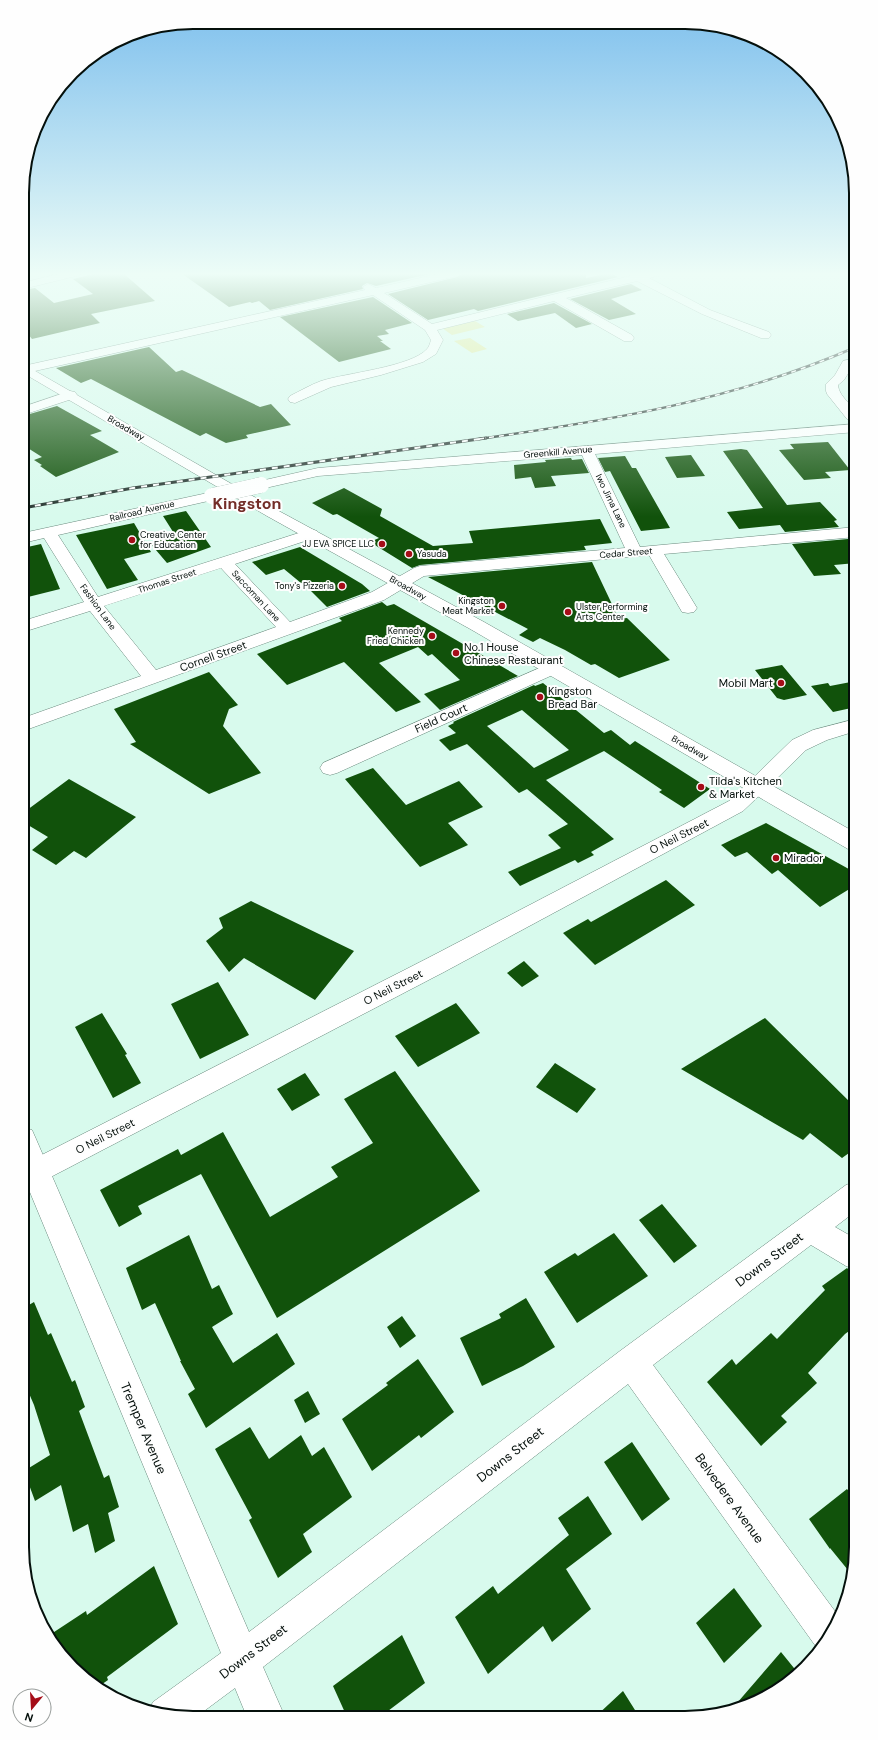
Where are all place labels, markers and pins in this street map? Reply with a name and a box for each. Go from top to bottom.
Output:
place label: Creative Center for Education [140,529,206,551]
marker: Creative Center for Education [127,535,137,545]
place label: JJ EVA SPICE LLC [302,538,375,550]
marker: JJ EVA SPICE LLC [377,539,387,549]
place label: Yasuda [417,548,447,560]
marker: Yasuda [404,549,414,559]
place label: Tony's Pizzeria [275,580,334,592]
marker: Tony's Pizzeria [337,581,347,591]
place label: Kingston Meat Market [442,595,494,617]
marker: Kingston Meat Market [497,601,507,611]
place label: Ulster Performing Arts Center [576,601,648,623]
marker: Ulster Performing Arts Center [563,607,573,617]
place label: Kennedy Fried Chicken [367,625,424,647]
marker: Kennedy Fried Chicken [427,631,437,641]
place label: No.1 House Chinese Restaurant [464,640,563,667]
marker: No.1 House Chinese Restaurant [451,648,461,658]
place label: Mobil Mart [719,676,773,690]
marker: Mobil Mart [776,678,786,688]
place label: Kingston Bread Bar [548,684,597,711]
marker: Kingston Bread Bar [535,692,545,702]
place label: Tilda's Kitchen & Market [709,774,782,801]
marker: Tilda's Kitchen & Market [696,782,706,792]
place label: Mirador [784,851,823,865]
marker: Mirador [771,853,781,863]

